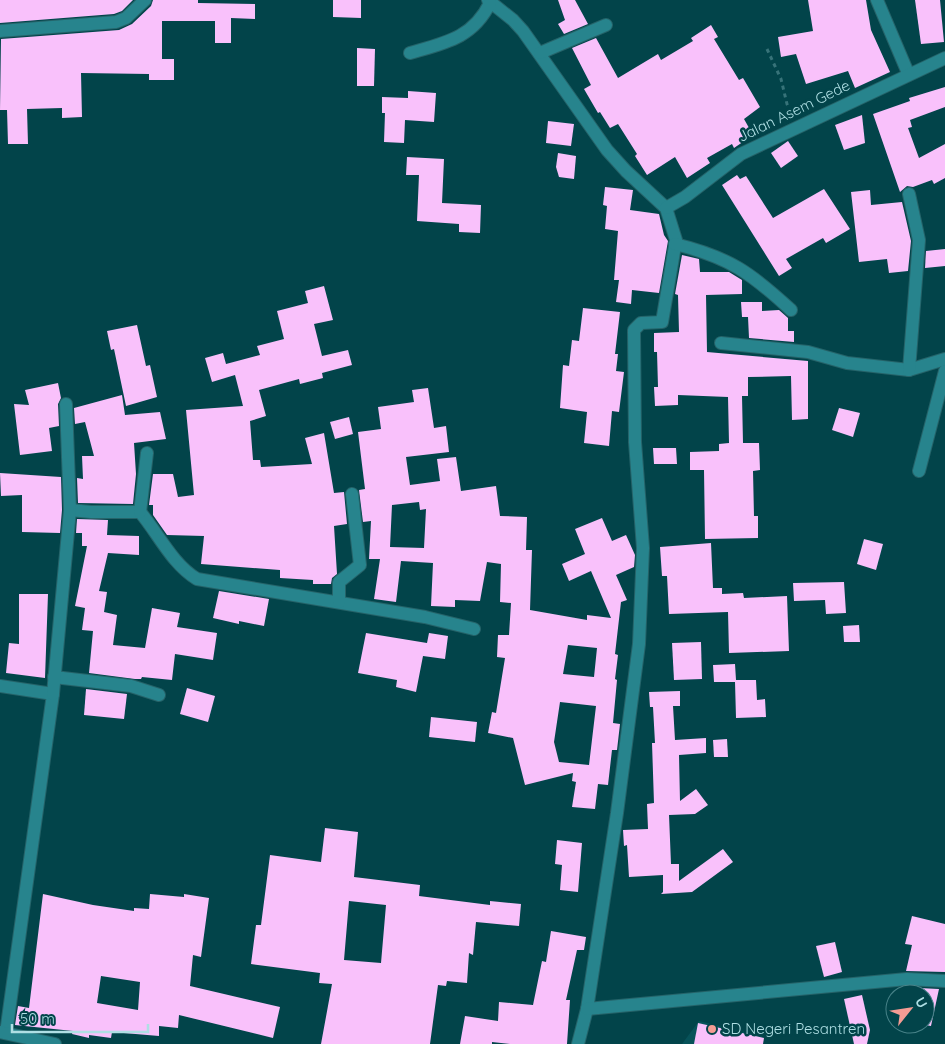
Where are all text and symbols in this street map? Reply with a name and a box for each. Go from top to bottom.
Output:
street label: Jalan Asem Gede [735,75,853,146]
north arrow [885,984,935,1034]
text: U [911,994,932,1011]
scale bar [12,1002,149,1034]
text: 50 m [20,1009,55,1028]
place label: SD Negeri Pesantren [722,1019,865,1038]
marker: SD Negeri Pesantren [706,1023,718,1035]

